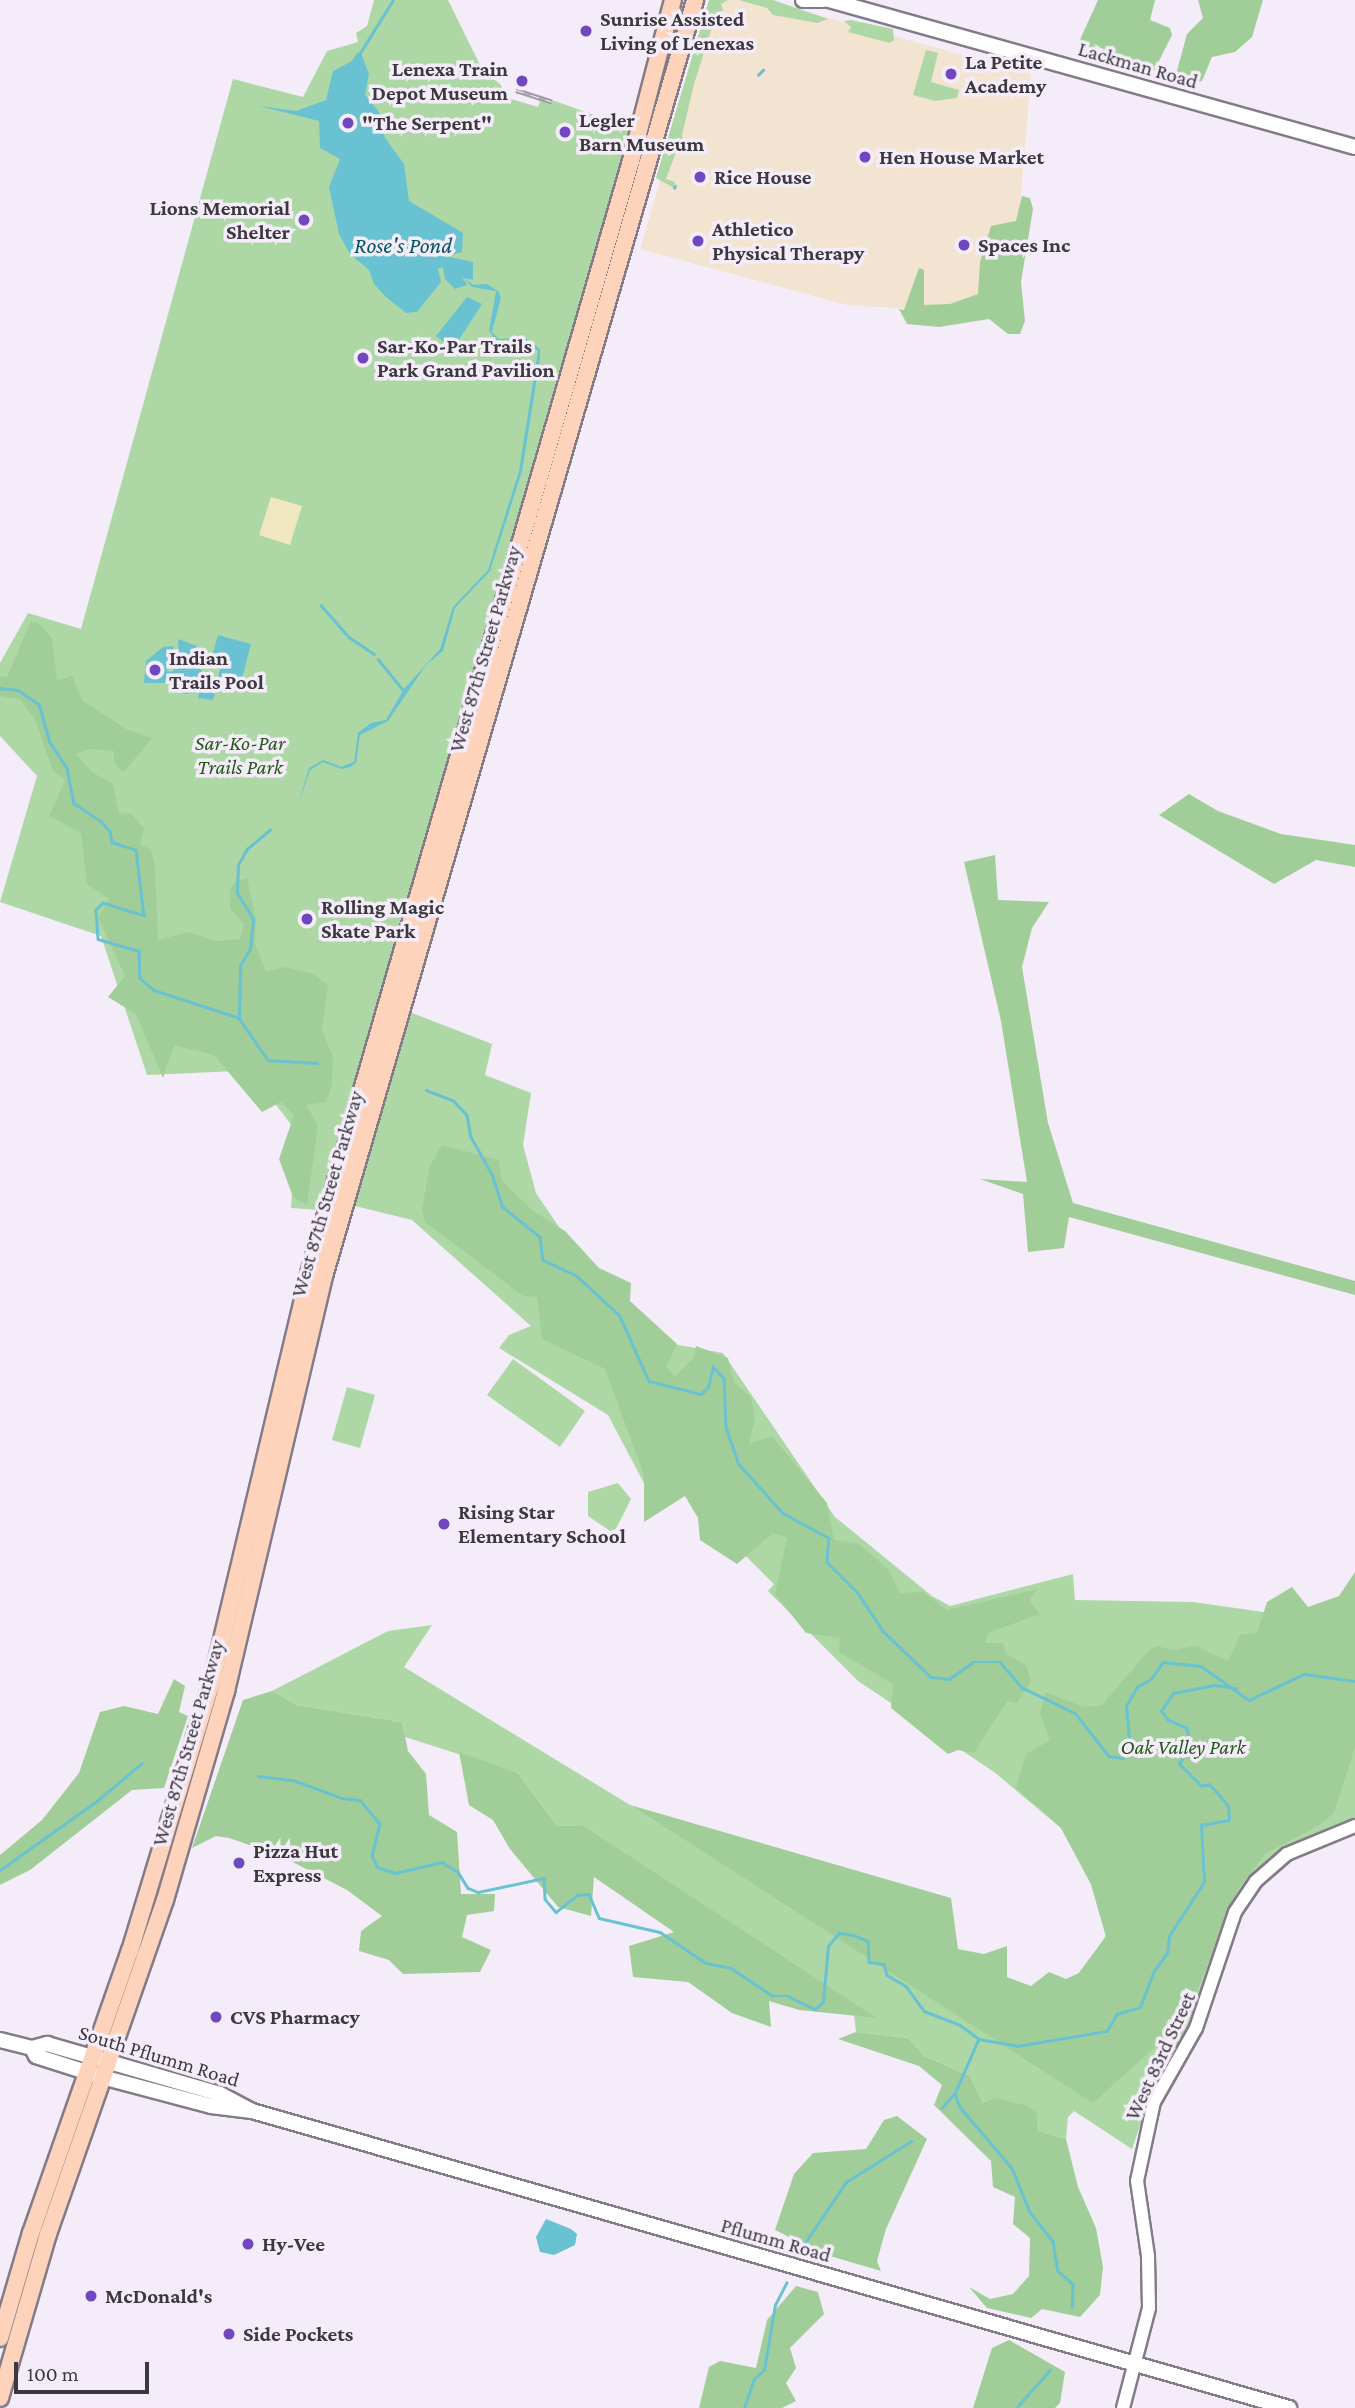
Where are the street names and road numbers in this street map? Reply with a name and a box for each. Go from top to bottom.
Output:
street label: Lackman Road [1075,36,1201,94]
street label: West 87th Street Parkway [443,543,527,755]
street label: West 87th Street Parkway [285,1088,369,1300]
street label: West 87th Street Parkway [146,1637,230,1849]
street label: West 83rd Street [1119,1988,1201,2124]
street label: South Pflumm Road [76,2020,242,2092]
street label: Pflumm Road [718,2212,834,2268]

